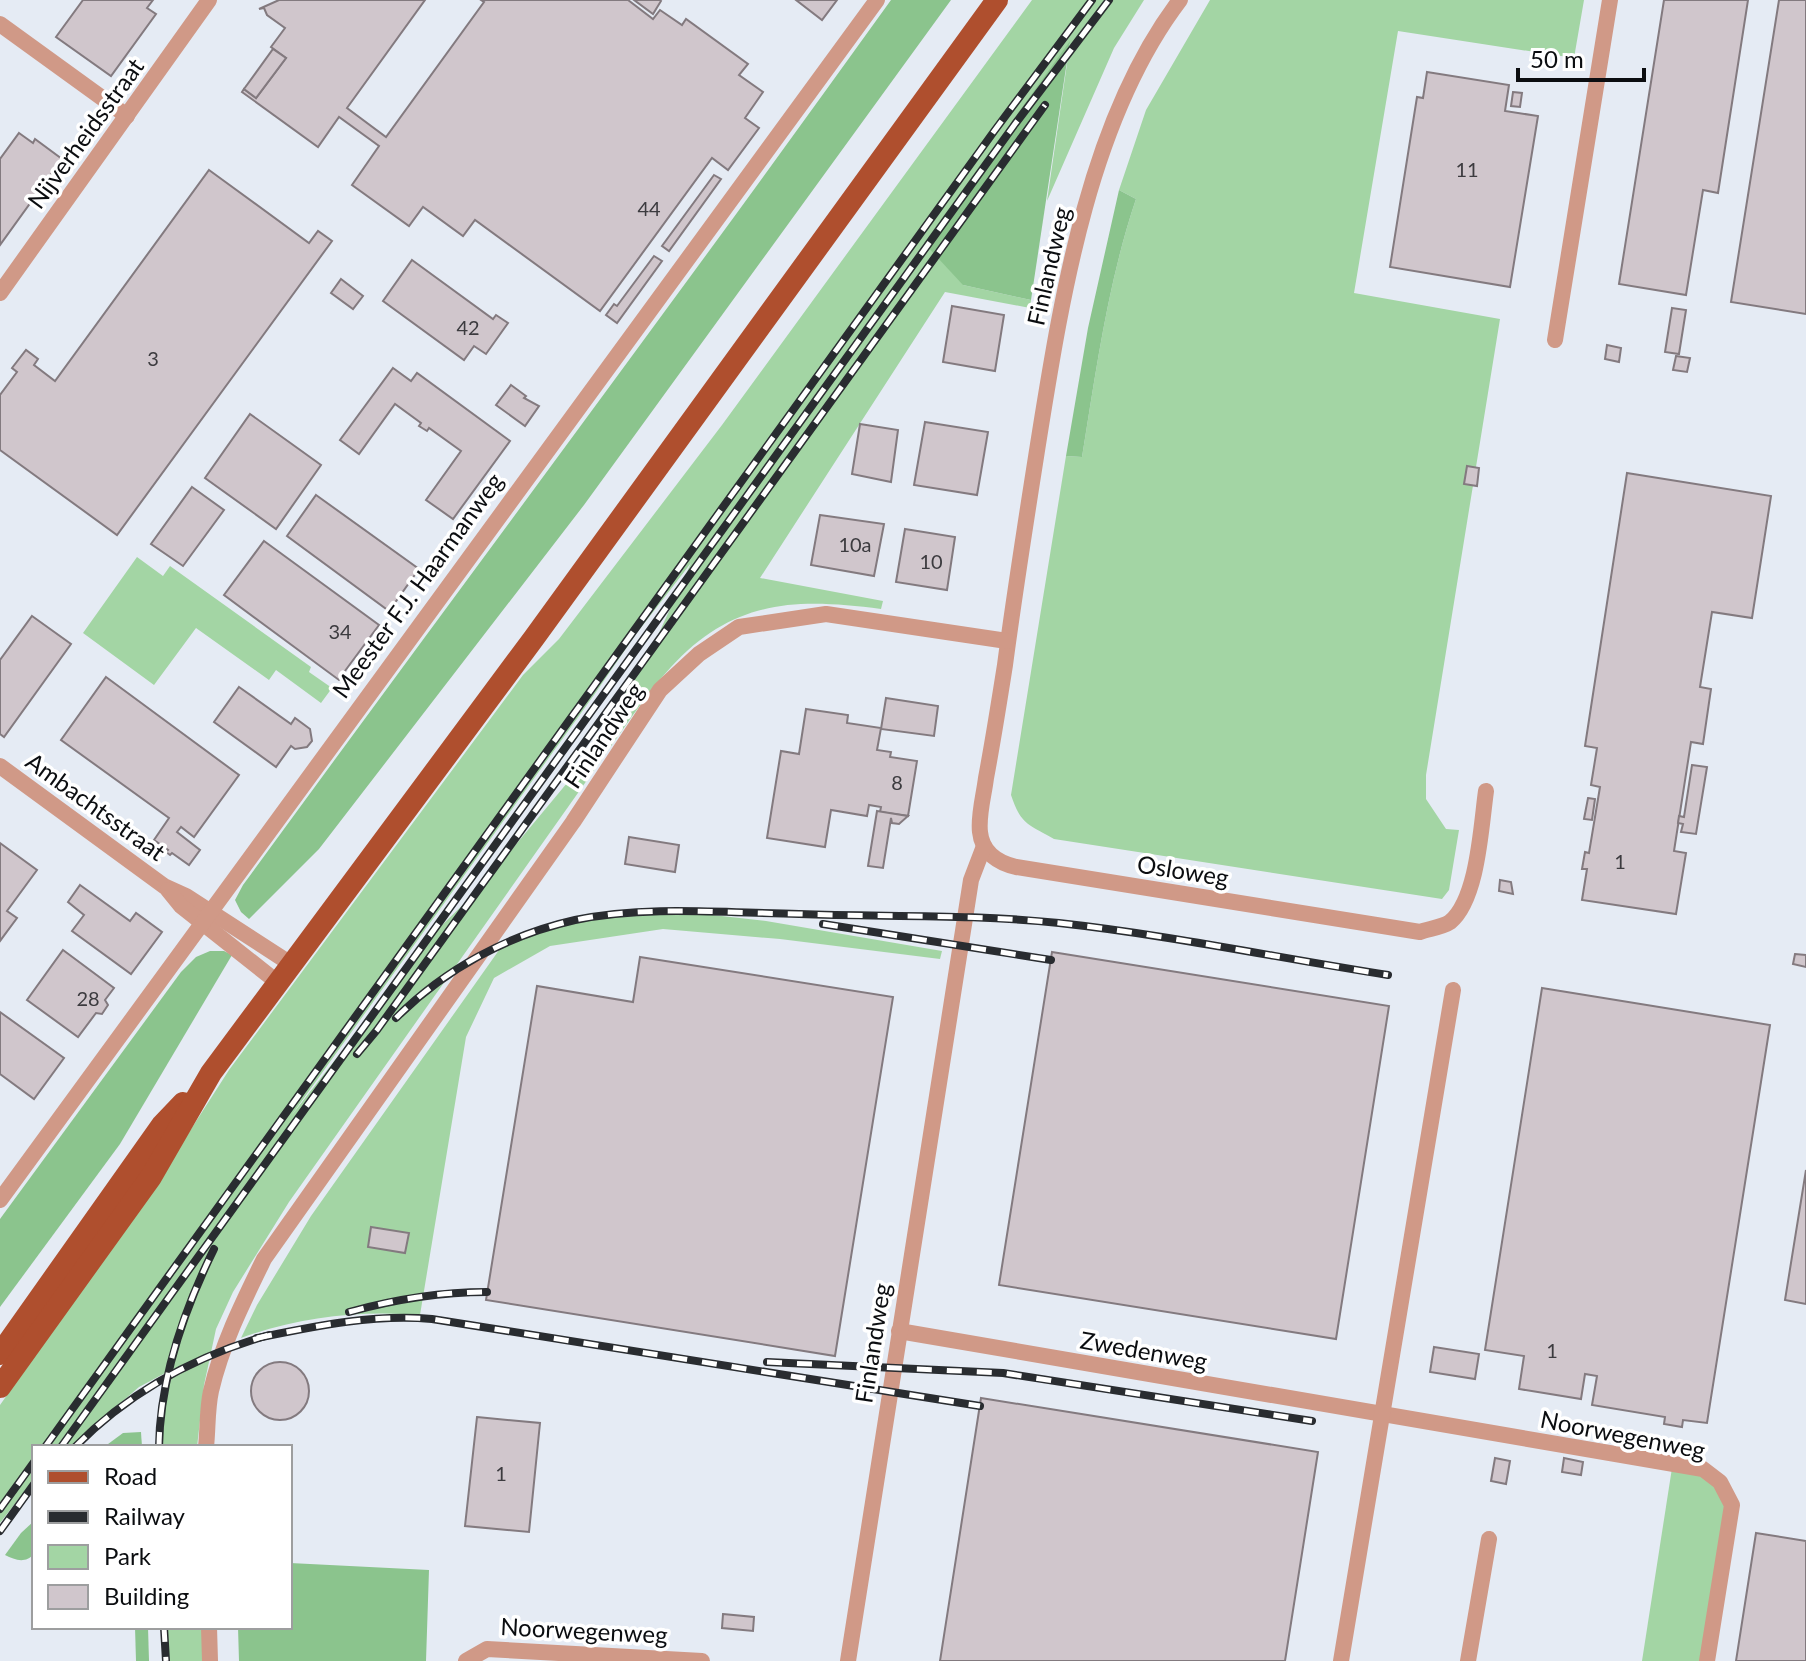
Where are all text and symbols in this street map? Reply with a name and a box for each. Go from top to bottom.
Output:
scale bar [1518,32,1644,82]
text: 50 m [1530,44,1584,73]
street label: Nijverheidsstraat [21,52,149,214]
house number: 11 [1455,157,1479,181]
house number: 44 [637,196,661,220]
street label: Finlandweg [1020,204,1076,328]
house number: 42 [456,315,480,339]
house number: 3 [147,346,159,370]
street label: Meester F.J. Haarmanweg [326,467,508,703]
house number: 10a [838,532,872,556]
house number: 10 [919,549,943,573]
house number: 34 [328,619,352,643]
street label: Finlandweg [557,677,649,793]
street label: Ambachtsstraat [21,746,172,866]
house number: 8 [891,770,903,794]
street label: Osloweg [1135,848,1231,892]
house number: 1 [1614,849,1626,873]
house number: 28 [76,986,100,1010]
street label: Finlandweg [848,1281,896,1405]
street label: Zwedenweg [1078,1325,1210,1375]
house number: 1 [1546,1338,1558,1362]
street label: Noorwegenweg [1538,1404,1708,1464]
legend [32,1445,292,1629]
text: Road [104,1461,157,1490]
house number: 1 [495,1461,507,1485]
text: Railway [104,1501,186,1530]
text: Park [104,1541,152,1570]
text: Building [104,1581,189,1610]
street label: Noorwegenweg [500,1611,668,1649]

